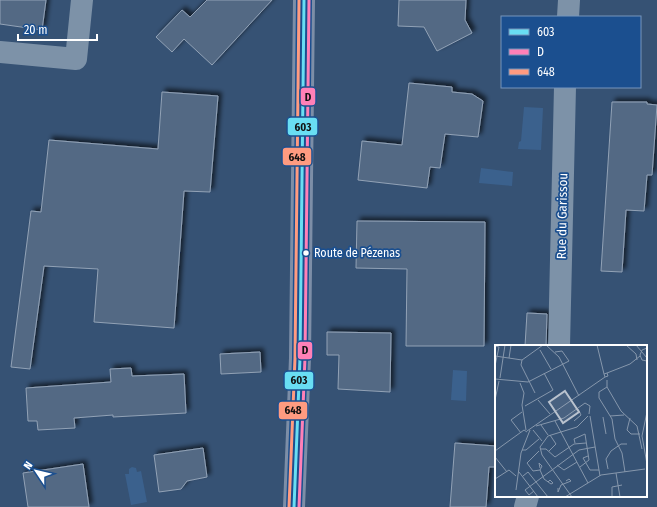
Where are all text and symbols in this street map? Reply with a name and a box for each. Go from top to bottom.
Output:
scale bar [18,16,97,42]
legend [501,16,641,88]
text: 20 m [24,23,48,37]
text: 603 [537,25,555,39]
text: D [537,45,544,59]
text: 648 [537,65,555,79]
line badge: D [300,87,316,106]
text: D [305,91,312,104]
line badge: 603 [287,117,318,136]
text: 603 [295,121,311,134]
line badge: 648 [282,147,312,166]
text: 648 [288,151,306,164]
street label: Rue du Garissou [554,173,570,259]
place label: Route de Pézenas [314,246,400,260]
marker: Route de Pézenas [301,248,311,258]
line badge: D [297,341,313,360]
text: D [302,344,309,357]
inset map [495,345,647,497]
line badge: 603 [284,371,314,390]
text: 603 [291,374,307,387]
line badge: 648 [278,401,308,420]
text: 648 [284,404,302,417]
north arrow [16,451,56,491]
text: N [21,459,35,472]

